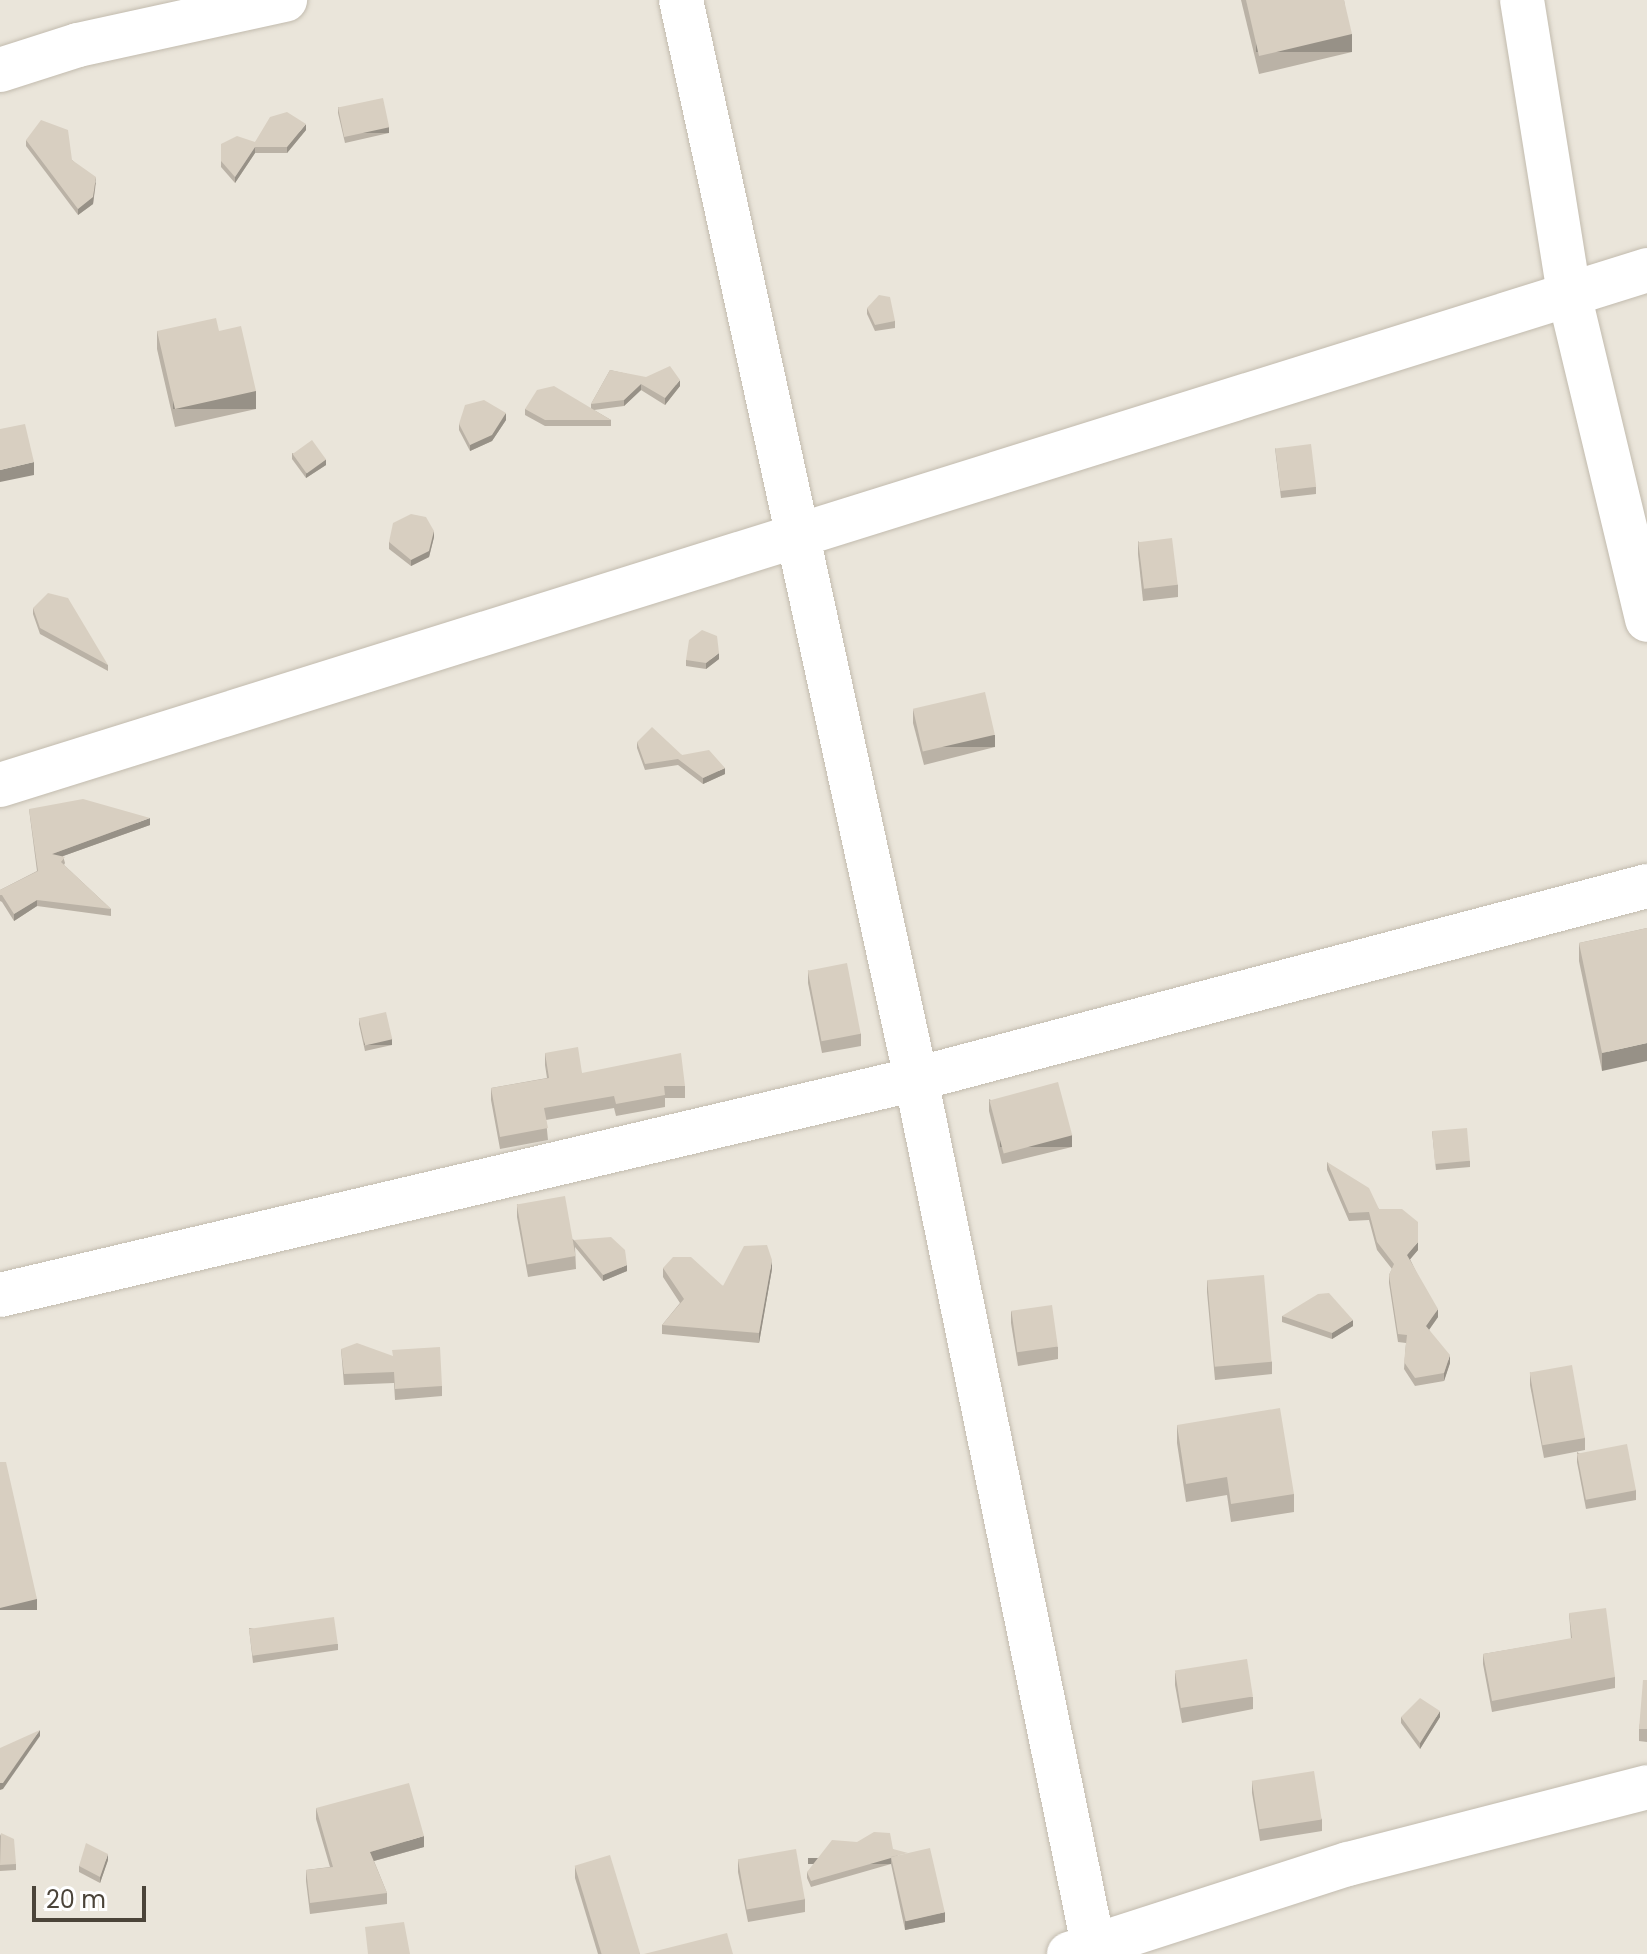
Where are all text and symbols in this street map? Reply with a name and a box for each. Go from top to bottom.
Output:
scale bar [36,1870,150,1920]
text: 20 m [46,1883,106,1916]

